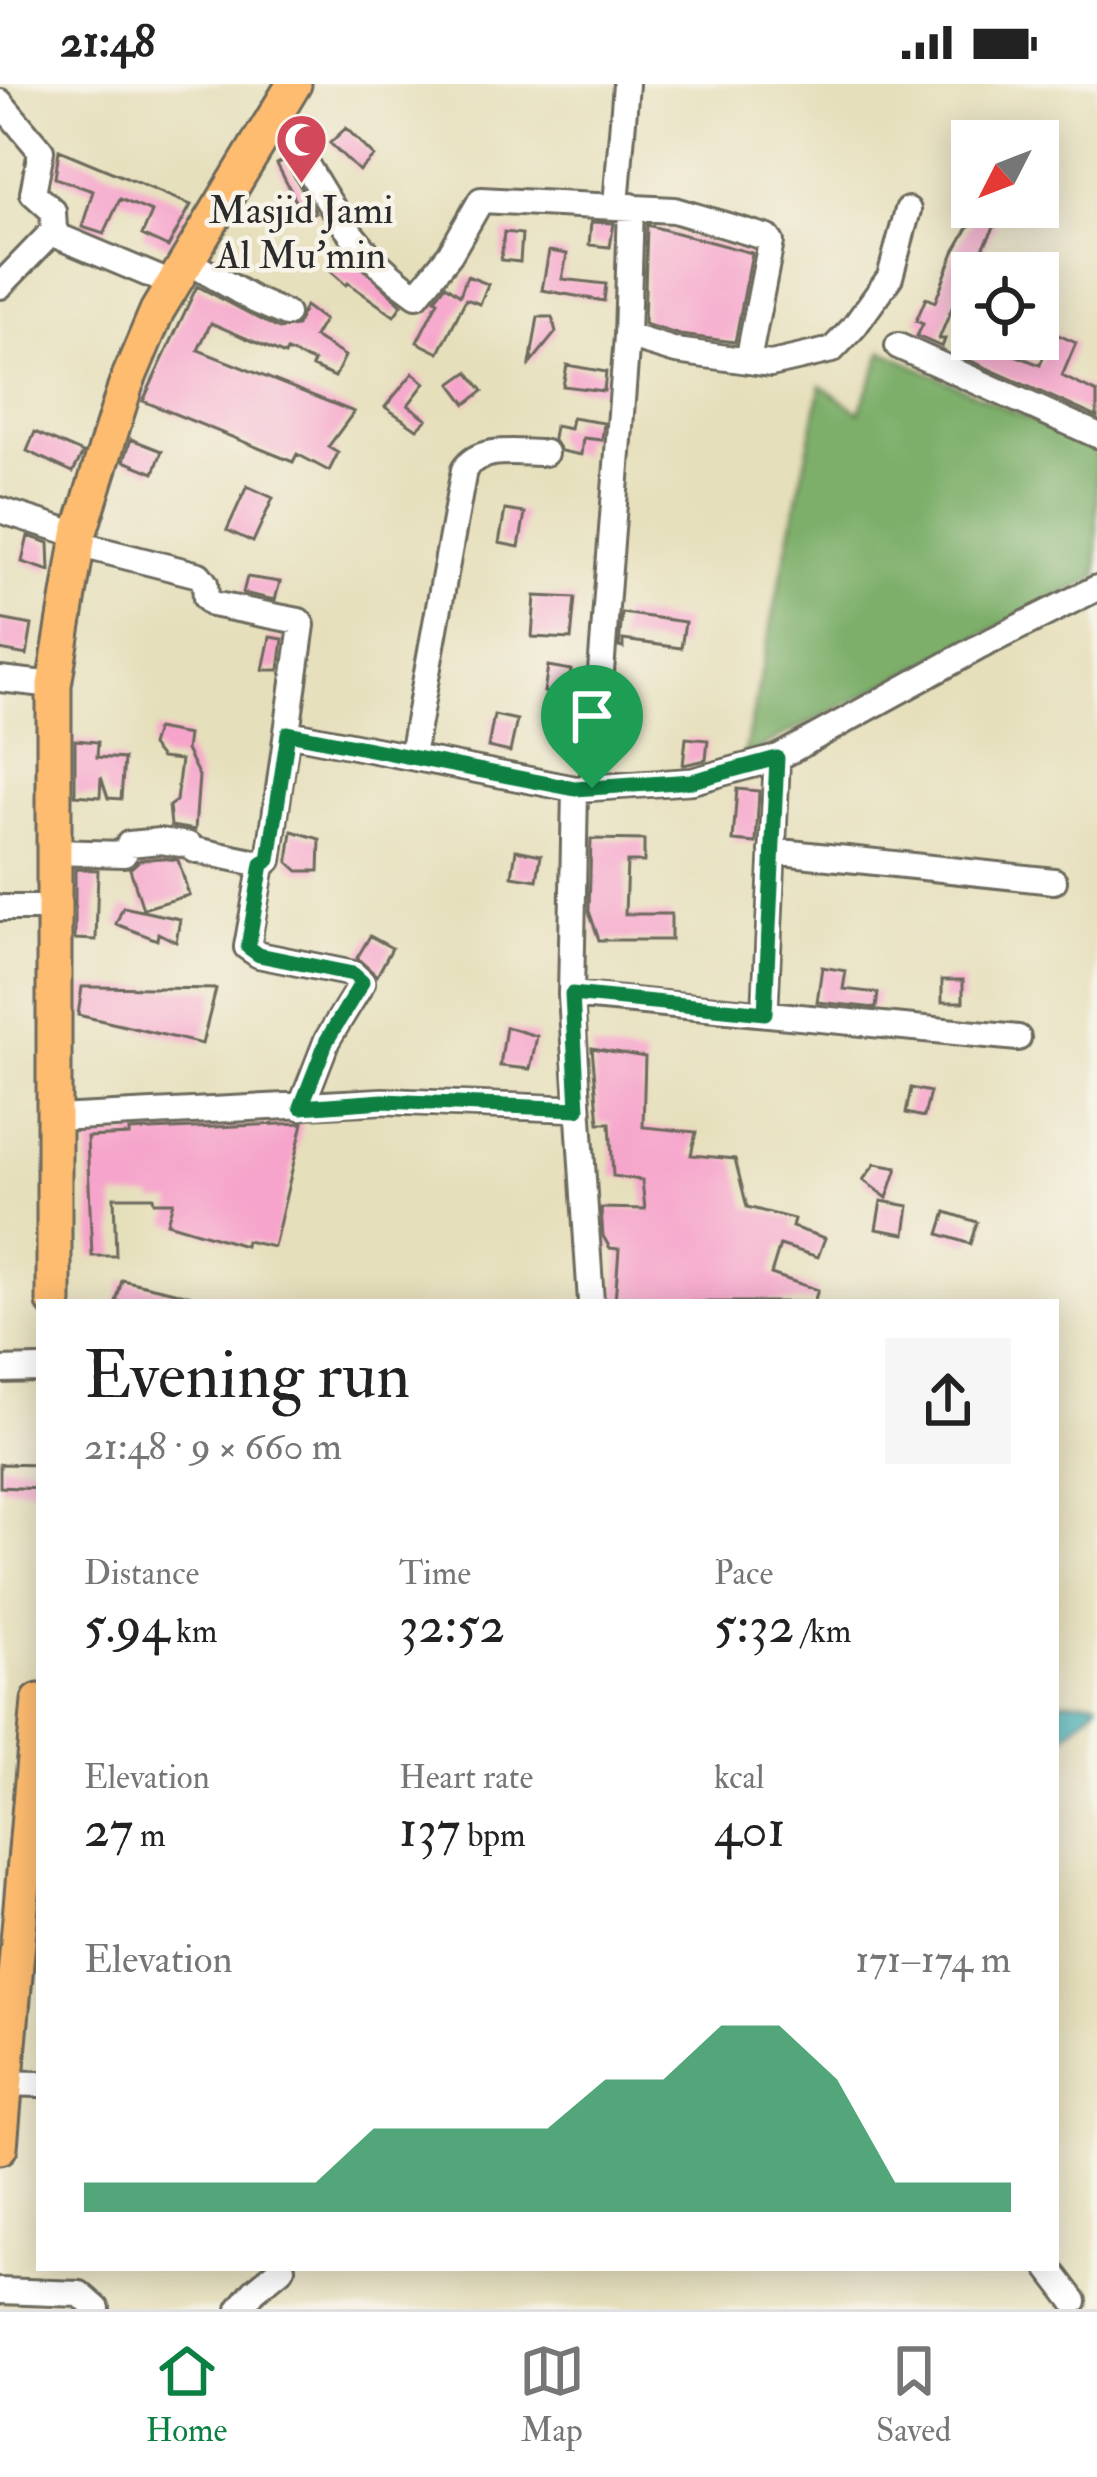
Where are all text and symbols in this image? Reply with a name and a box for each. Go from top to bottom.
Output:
text: 21:48 [60,14,155,70]
mosque icon: Masjid Jami Al Mu'min [273,111,329,185]
north arrow [951,120,1059,228]
map controls [951,120,1059,360]
place label: Masjid Jami Al Mu'min [208,186,394,280]
button: locate [951,252,1059,360]
pin [541,665,643,788]
icon: arrive [559,683,625,749]
text: Evening run [84,1335,410,1418]
button: share [885,1338,1011,1464]
text: 21:48 · 9 × 660 m [84,1422,342,1471]
text: Distance [84,1553,199,1594]
text: Time [399,1553,471,1594]
text: Pace [714,1553,773,1594]
text: 5.94 [84,1594,169,1658]
text: 32:52 [399,1594,505,1658]
text: 5:32 [714,1594,794,1658]
text: km [169,1611,217,1652]
text: /km [794,1611,851,1652]
text: Elevation [84,1757,210,1798]
text: Heart rate [399,1757,533,1798]
text: kcal [714,1757,765,1798]
text: 27 [84,1798,133,1862]
text: 137 [399,1798,460,1862]
text: 401 [714,1798,786,1862]
text: m [133,1815,166,1856]
text: bpm [460,1815,526,1856]
text: Elevation [84,1935,233,1984]
text: 171–174 m [855,1935,1011,1984]
tab: Home [146,2338,227,2451]
tab: Map [519,2338,585,2451]
tab: Saved [876,2338,951,2451]

